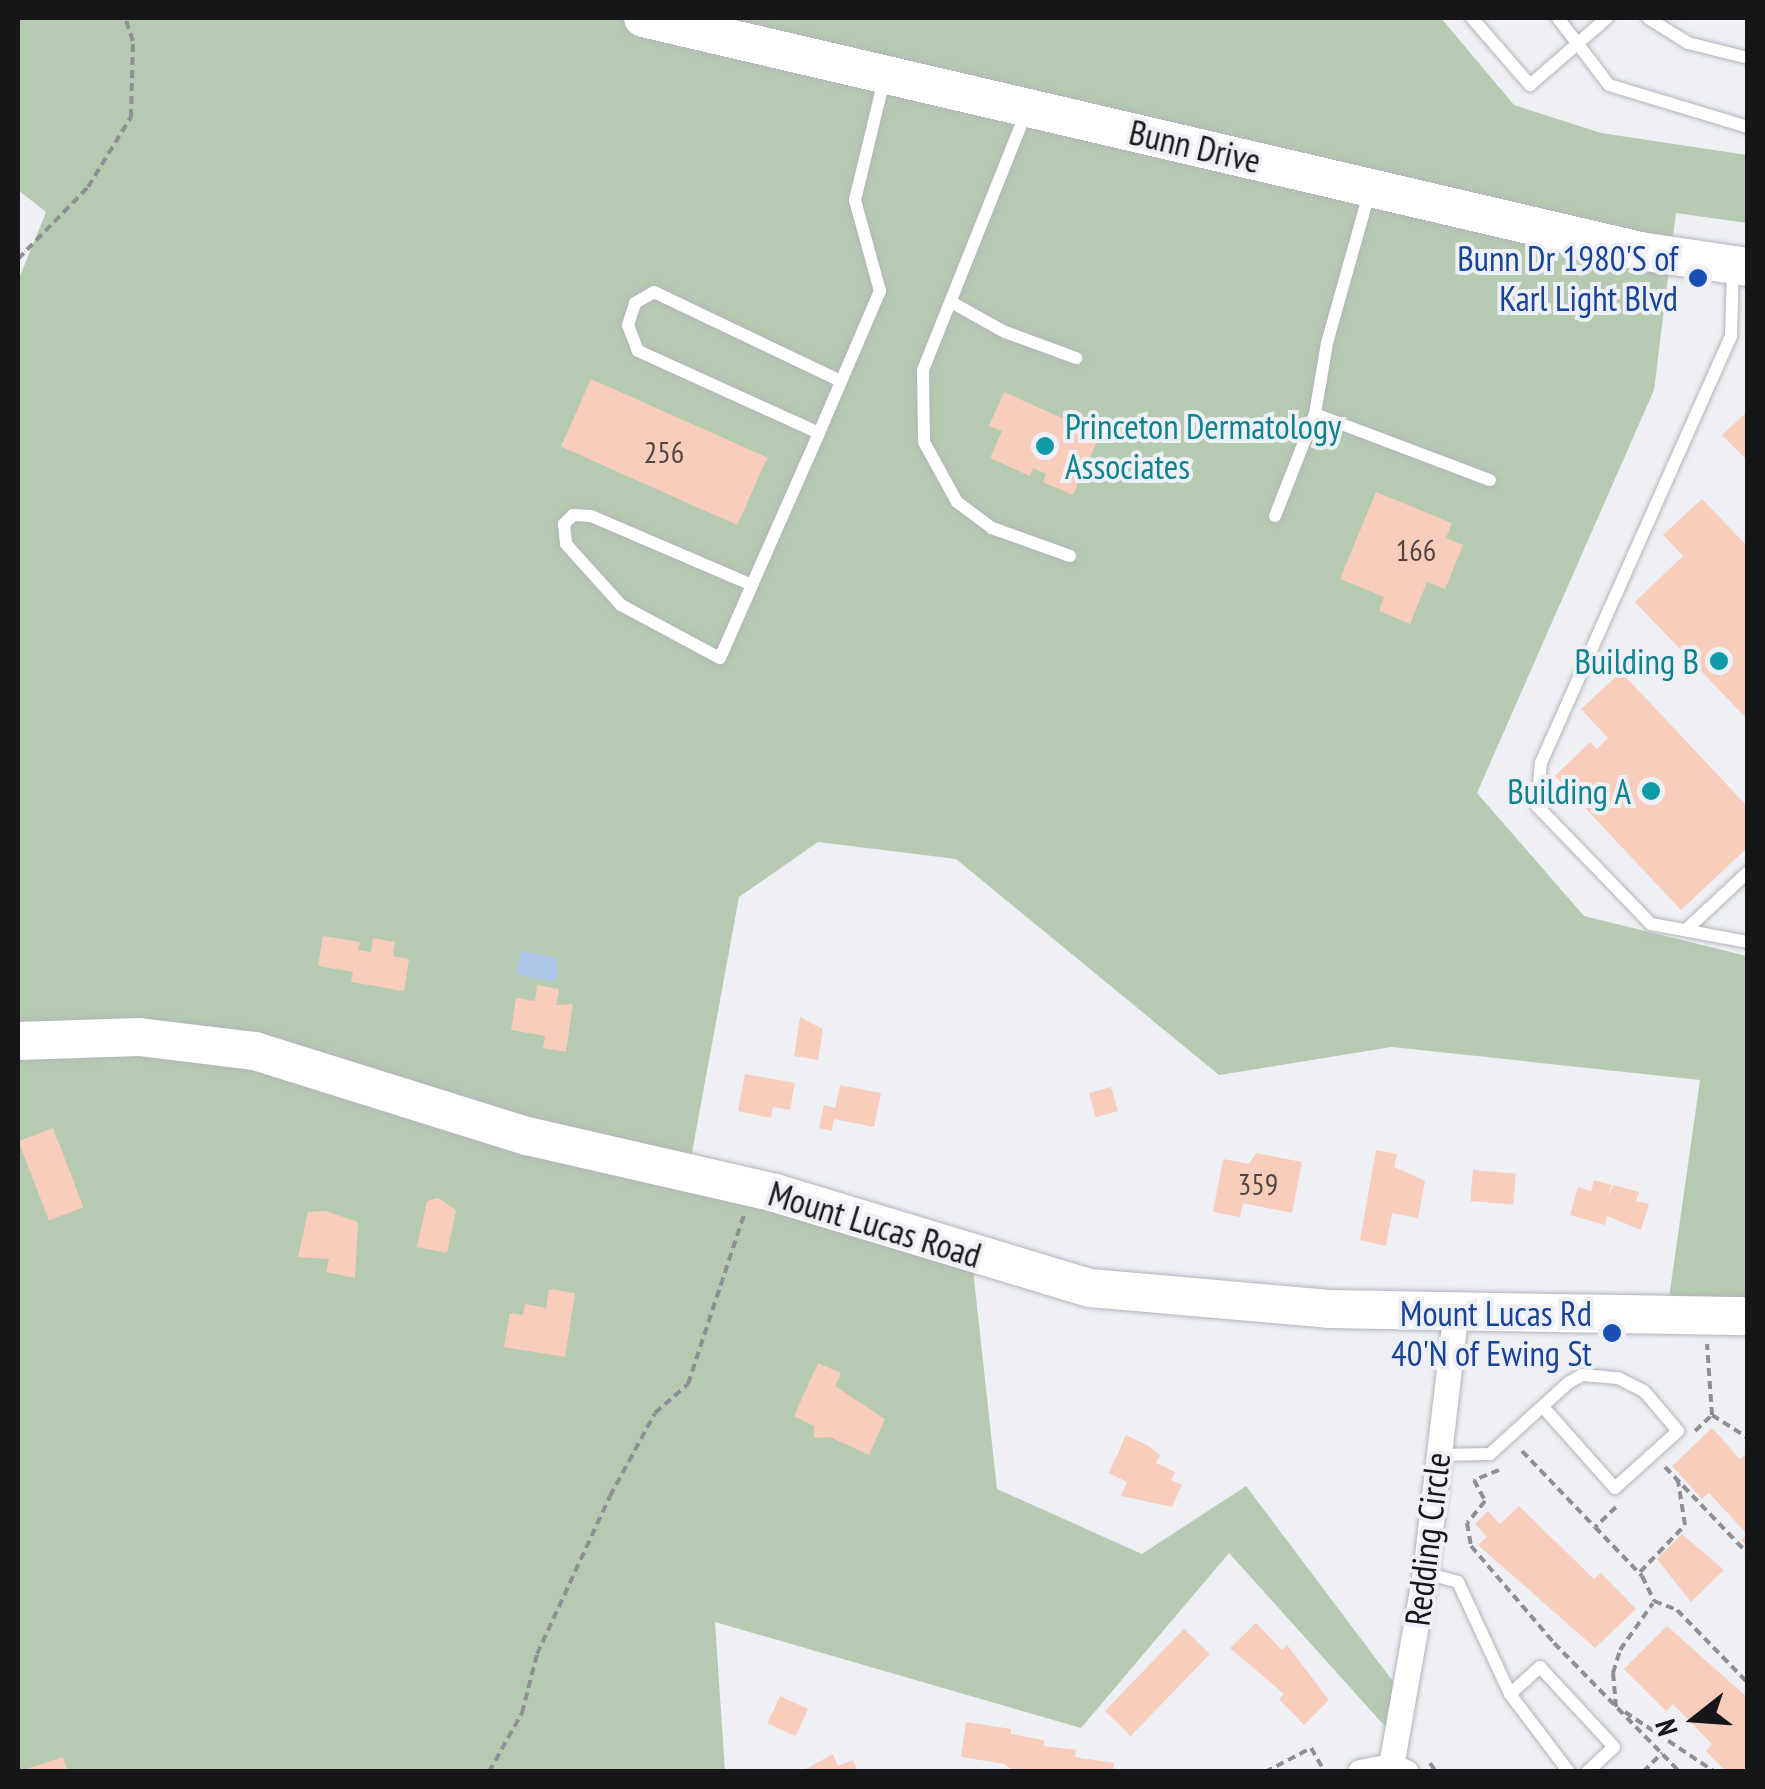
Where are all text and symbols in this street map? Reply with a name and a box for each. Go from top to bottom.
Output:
street label: Bunn Drive [1125,111,1265,181]
place label: Bunn Dr 1980'S of Karl Light Blvd [1457,237,1678,319]
marker: Bunn Dr 1980'S of Karl Light Blvd [1687,267,1709,289]
place label: Princeton Dermatology Associates [1065,405,1341,487]
house number: 256 [644,434,684,470]
marker: Princeton Dermatology Associates [1034,435,1056,457]
house number: 166 [1396,532,1436,568]
place label: Building B [1574,640,1699,682]
marker: Building B [1708,650,1730,672]
place label: Building A [1506,770,1631,812]
marker: Building A [1640,780,1662,802]
house number: 359 [1238,1166,1278,1202]
street label: Mount Lucas Road [764,1172,986,1276]
place label: Mount Lucas Rd 40'N of Ewing St [1391,1292,1592,1374]
marker: Mount Lucas Rd 40'N of Ewing St [1601,1322,1623,1344]
street label: Redding Circle [1396,1450,1458,1628]
north arrow [1645,1669,1745,1769]
text: N [1646,1715,1686,1741]

